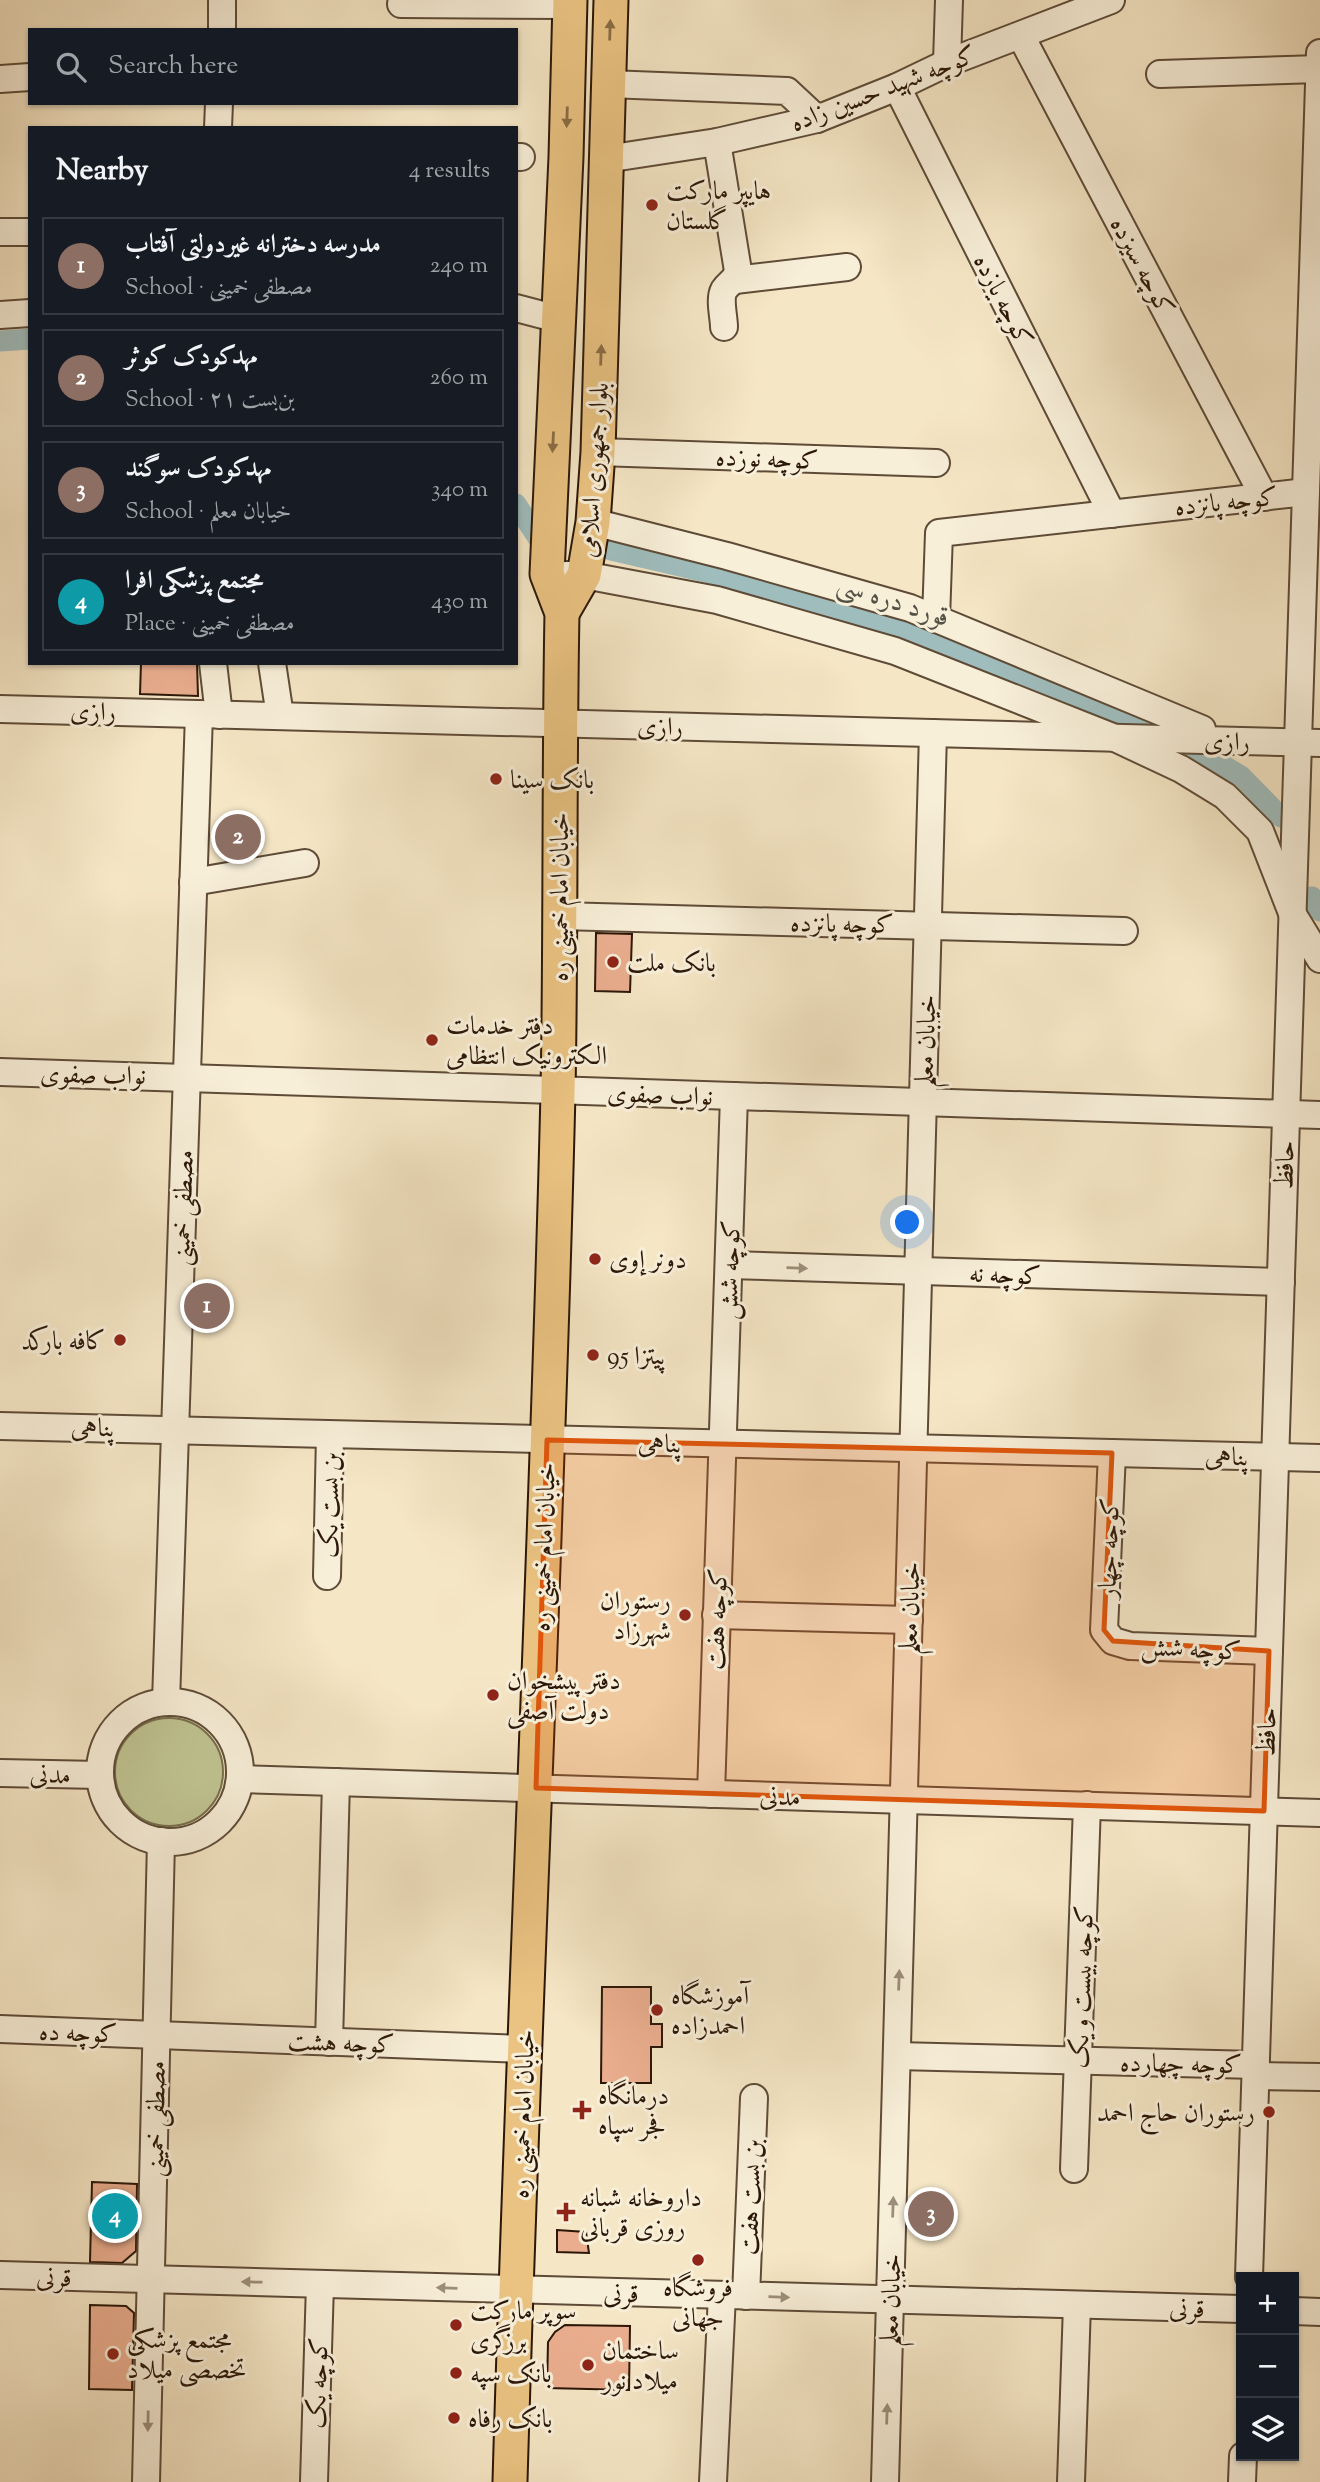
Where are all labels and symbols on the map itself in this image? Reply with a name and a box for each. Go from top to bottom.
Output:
one-way arrow [604,19,616,41]
street label: کوچه شهید حسین زاده [785,38,982,143]
one-way arrow [561,106,573,128]
place label: هایپر مارکت گلستان [666,174,771,241]
marker: هایپر مارکت گلستان [644,197,660,213]
street label: کوچه سیزده [1099,211,1182,323]
street label: کوچه یازده [963,248,1041,354]
one-way arrow [595,344,606,366]
street label: بلوار جمهوری اسلامی [571,381,620,559]
one-way arrow [547,432,558,454]
street label: کوچه نوزده [715,440,819,481]
street label: کوچه پانزده [1173,480,1280,527]
water label: قورد دره سی [831,565,955,639]
street label: رازی [70,695,116,732]
street label: رازی [637,710,683,747]
street label: رازی [1204,725,1250,762]
place label: بانک سینا [510,763,594,800]
marker: بانک سینا [488,771,504,787]
pin: 2 [215,811,261,863]
street label: خیابان امام خمینی ره [543,812,582,982]
street label: کوچه پانزده [790,906,894,945]
place label: بانک ملت [627,946,716,983]
marker: بانک ملت [605,954,621,970]
street label: خیابان معلم [907,994,953,1088]
place label: دفتر خدمات الکترونیک انتظامی [446,1009,607,1076]
marker: دفتر خدمات الکترونیک انتظامی [424,1032,440,1048]
street label: نواب صفوی [40,1057,146,1096]
street label: نواب صفوی [606,1076,714,1117]
street label: حافظ [1267,1140,1306,1190]
street label: مصطفی خمینی [164,1149,205,1267]
your location [890,1205,924,1239]
street label: کوچه شش [711,1219,752,1321]
place label: دونر إوی [609,1243,687,1280]
marker: دونر إوی [587,1251,603,1267]
street label: کوچه نه [968,1257,1042,1296]
one-way arrow [787,1262,809,1273]
pin: 1 [184,1280,230,1332]
place label: کافه بارکد [21,1324,106,1361]
marker: کافه بارکد [112,1332,128,1348]
place label: پیتزا 95 [607,1339,666,1376]
marker: پیتزا 95 [585,1347,601,1363]
street label: پناهی [70,1411,116,1448]
street label: پناهی [637,1427,683,1464]
street label: پناهی [1204,1440,1250,1477]
street label: بن بست یک [312,1451,351,1559]
street label: خیابان امام خمینی ره [524,1462,569,1632]
street label: کوچه چهار [1090,1497,1131,1602]
street label: خیابان معلم [891,1561,937,1655]
street label: کوچه هفت [698,1568,739,1671]
place label: رستوران شهرزاد [600,1584,671,1651]
marker: رستوران شهرزاد [677,1607,693,1623]
street label: کوچه شش [1140,1629,1242,1672]
place label: دفتر پیشخوان دولت آصفی [507,1664,621,1731]
marker: دفتر پیشخوان دولت آصفی [485,1687,501,1703]
street label: حافظ [1249,1707,1288,1757]
street label: مدنی [29,1758,71,1795]
street label: مدنی [759,1779,801,1818]
street label: کوچه بیست و یک [1062,1905,1105,2069]
one-way arrow [893,1968,905,1990]
place label: آموزشگاه احمدزاده [671,1979,751,2046]
marker: آموزشگاه احمدزاده [649,2002,665,2018]
street label: کوچه ده [38,2015,118,2054]
street label: کوچه هشت [287,2024,395,2065]
street label: خیابان امام خمینی ره [503,2029,548,2199]
street label: کوچه چهارده [1120,2046,1242,2085]
street label: مصطفی خمینی [138,2060,177,2178]
place label: درمانگاه فجر سپاه [598,2079,669,2146]
place label: رستوران حاج احمد [1097,2096,1255,2136]
marker: درمانگاه فجر سپاه [572,2100,592,2120]
marker: رستوران حاج احمد [1261,2104,1277,2120]
street label: بن بست هفت [732,2138,773,2256]
place label: داروخانه شبانه روزی قربانی [580,2181,702,2248]
pin: 3 [908,2188,954,2240]
pin: 4 [92,2190,138,2242]
one-way arrow [887,2196,898,2218]
marker: داروخانه شبانه روزی قربانی [558,2204,574,2220]
marker: فروشگاه جهانی [690,2252,706,2268]
street label: خیابان معلم [872,2253,918,2347]
street label: قرنی [35,2260,72,2299]
place label: فروشگاه جهانی [663,2271,733,2338]
one-way arrow [241,2276,263,2288]
street label: قرنی [603,2277,639,2314]
one-way arrow [435,2283,457,2294]
one-way arrow [768,2291,790,2302]
street label: قرنی [1168,2291,1205,2330]
place label: سوپر مارکت برزگری [470,2294,577,2361]
marker: سوپر مارکت برزگری [448,2317,464,2333]
place label: مجتمع پزشکی تخصصی میلاد [127,2323,246,2390]
place label: ساختمان میلاد نور [599,2334,679,2401]
street label: کوچه یک [299,2337,340,2430]
marker: مجتمع پزشکی تخصصی میلاد [105,2346,121,2362]
place label: بانک سپه [470,2357,552,2394]
marker: ساختمان میلاد نور [580,2357,596,2373]
marker: بانک سپه [448,2365,464,2381]
place label: بانک رفاه [468,2402,552,2439]
one-way arrow [881,2403,893,2425]
marker: بانک رفاه [446,2410,462,2426]
one-way arrow [142,2411,154,2433]

